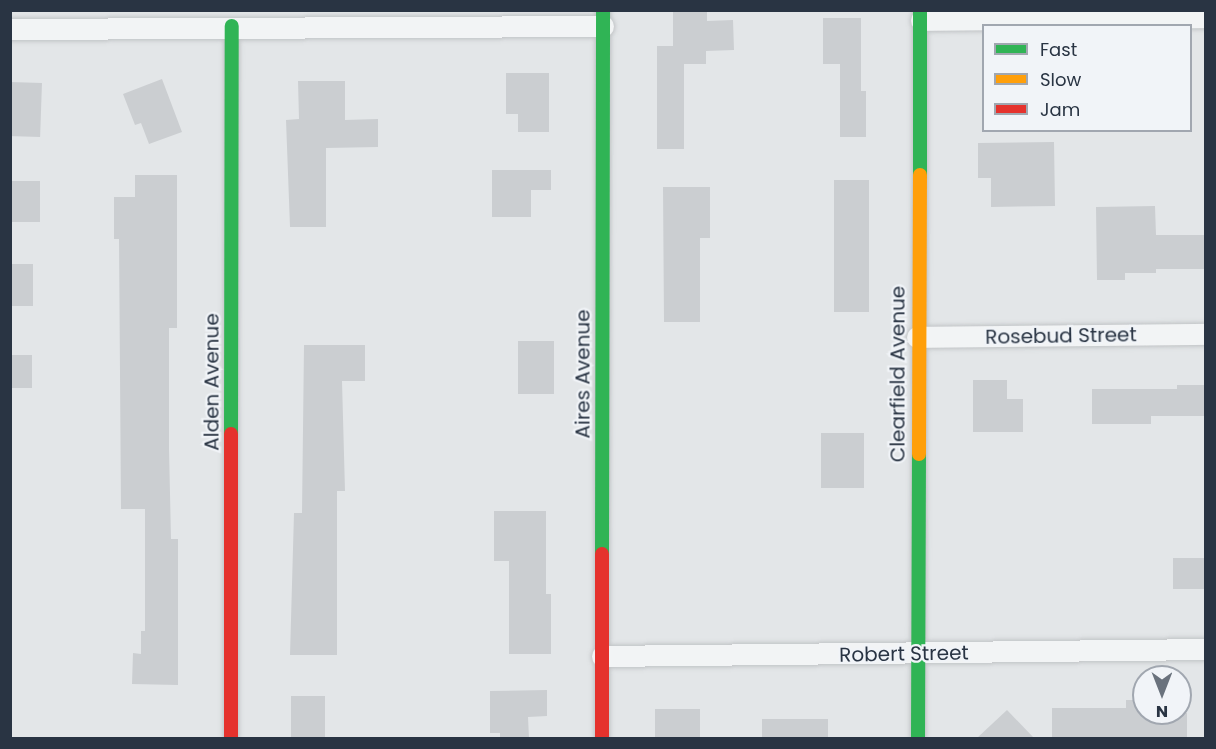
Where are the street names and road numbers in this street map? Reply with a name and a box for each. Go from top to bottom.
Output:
street label: Clearfield Avenue [886,286,910,462]
street label: Aires Avenue [571,309,595,439]
street label: Alden Avenue [200,313,224,451]
street label: Rosebud Street [985,323,1137,349]
street label: Robert Street [839,641,969,667]

